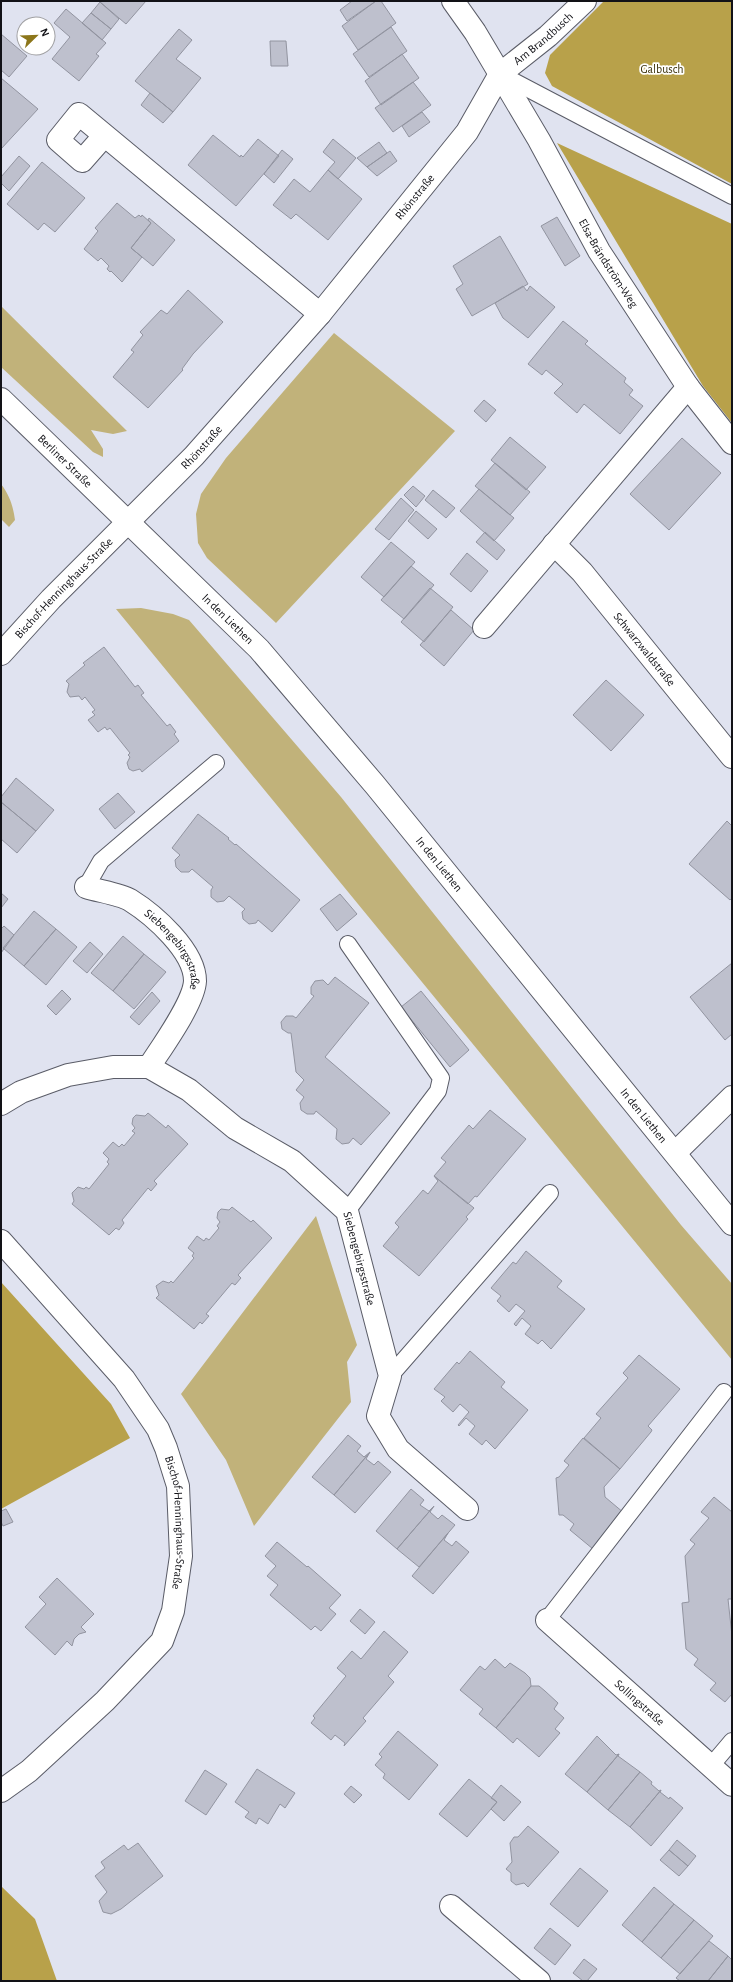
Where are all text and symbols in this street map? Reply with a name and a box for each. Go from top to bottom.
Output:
street label: Am Brandbusch [511,10,575,67]
north arrow [16,16,56,56]
text: N [38,27,51,38]
park label: Galbusch [640,63,684,75]
street label: Rhönstraße [393,172,436,222]
street label: Elsa-Brändström-Weg [577,217,640,310]
street label: Rhönstraße [179,423,224,471]
street label: Berliner Straße [35,432,94,490]
street label: Bischof-Henninghaus-Straße [12,535,115,641]
street label: In den Liethen [200,591,256,646]
street label: Schwarzwaldstraße [611,610,678,688]
street label: In den Liethen [414,835,465,894]
street label: Siebengebirgsstraße [142,907,201,991]
street label: In den Liethen [618,1086,669,1145]
street label: Siebengebirgsstraße [341,1210,377,1307]
street label: Bischof-Henninghaus-Straße [163,1454,187,1590]
street label: Sollingstraße [612,1677,667,1728]

